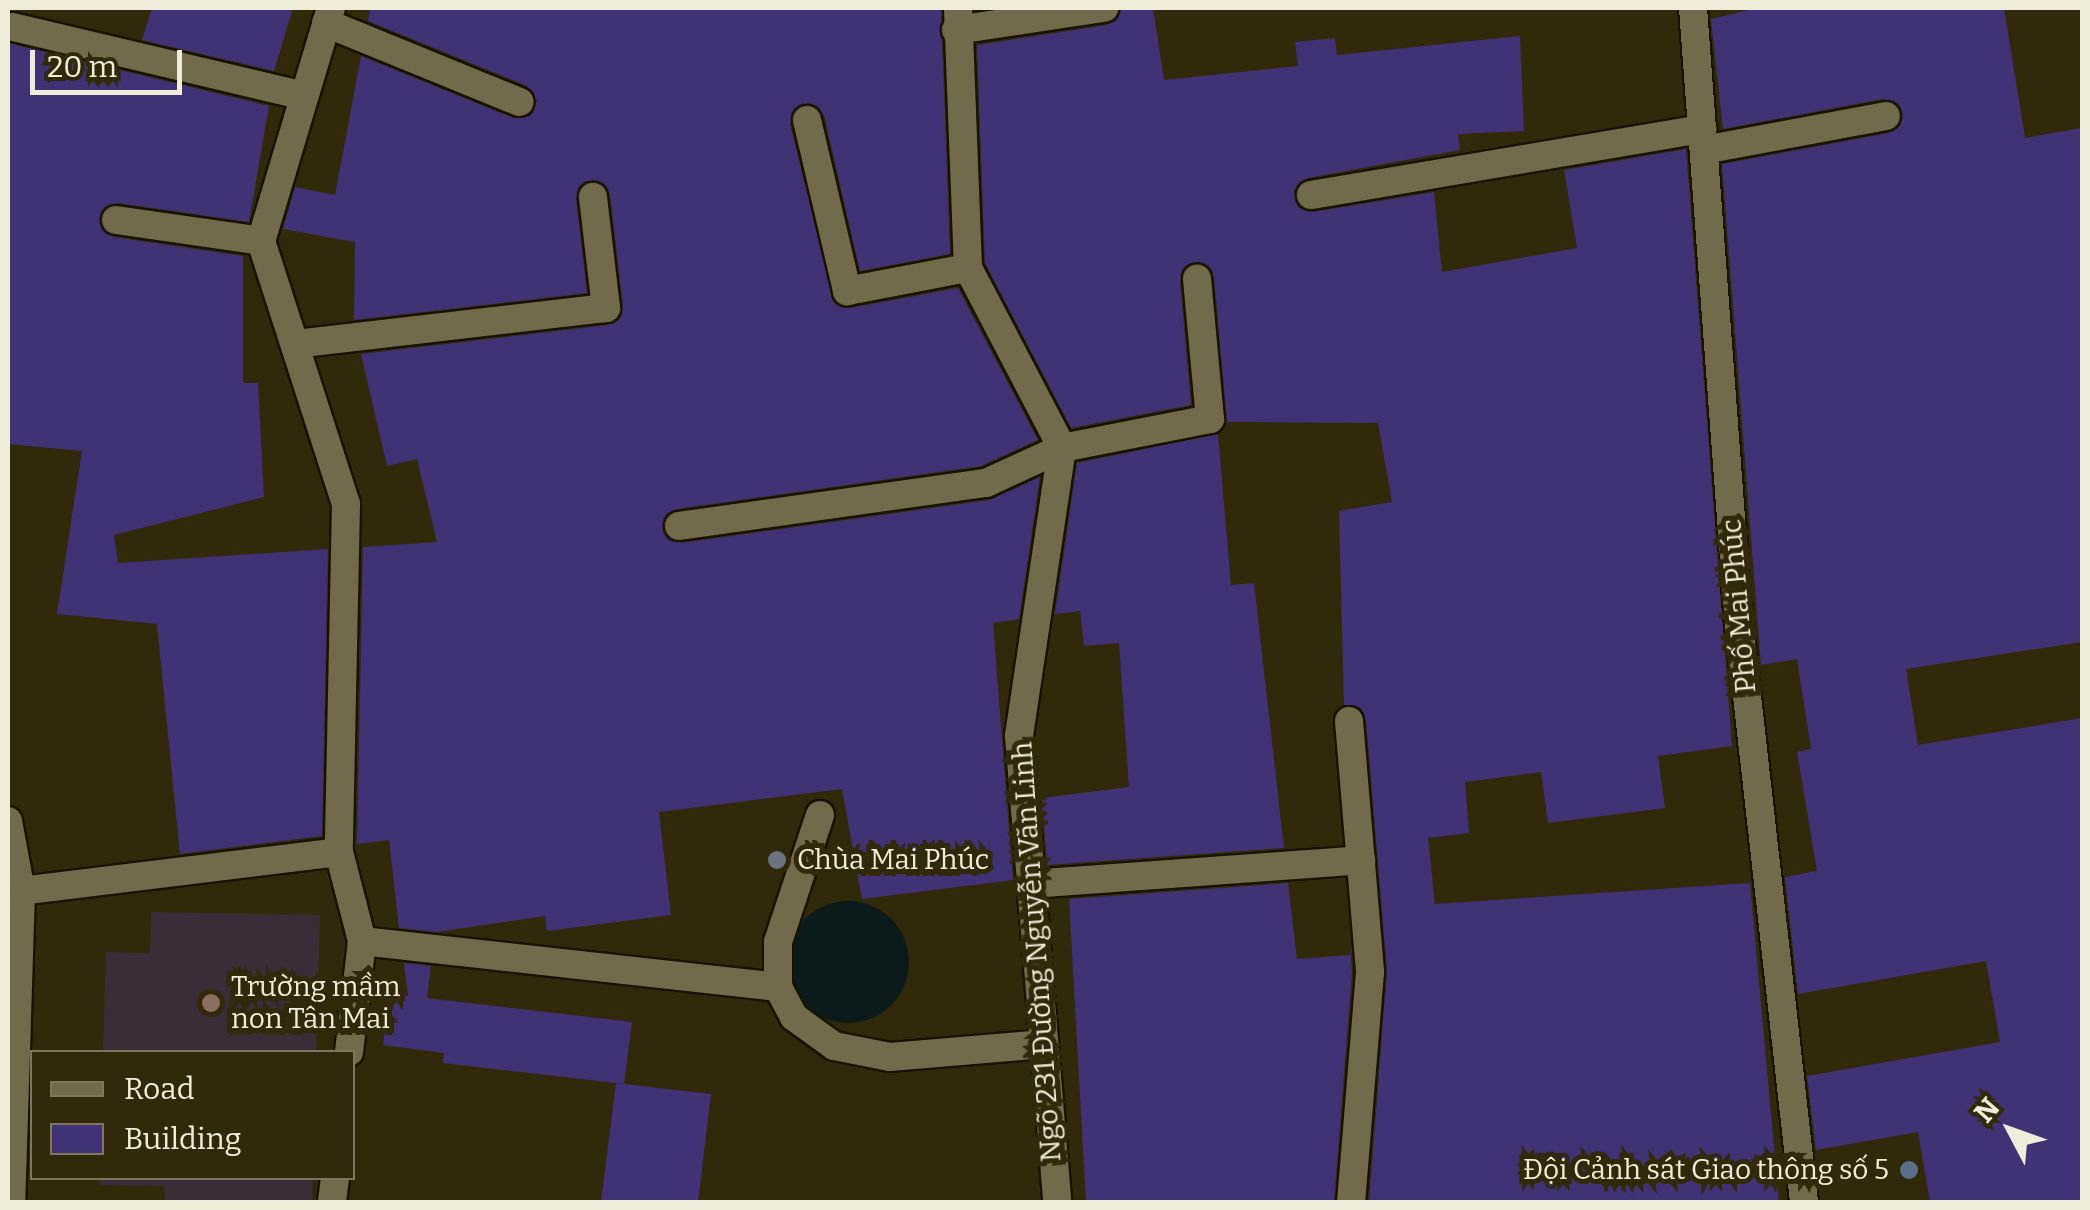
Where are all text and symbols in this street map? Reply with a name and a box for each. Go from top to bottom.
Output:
scale bar [35,30,188,92]
text: 20 m [47,49,117,85]
street label: Phố Mai Phúc [1715,518,1763,694]
street label: Ngõ 231 Đường Nguyễn Văn Linh [1006,741,1068,1163]
place label: Chùa Mai Phúc [797,843,989,877]
marker: Chùa Mai Phúc [766,849,788,871]
place label: Trường mầm non Tân Mai [231,970,401,1036]
marker: Trường mầm non Tân Mai [200,992,222,1014]
legend [30,1050,355,1180]
text: Road [124,1071,195,1107]
north arrow [1960,1080,2060,1180]
text: N [1967,1091,2007,1129]
text: Building [124,1121,242,1157]
place label: Đội Cảnh sát Giao thông số 5 [1523,1153,1889,1187]
marker: Đội Cảnh sát Giao thông số 5 [1898,1159,1920,1181]

